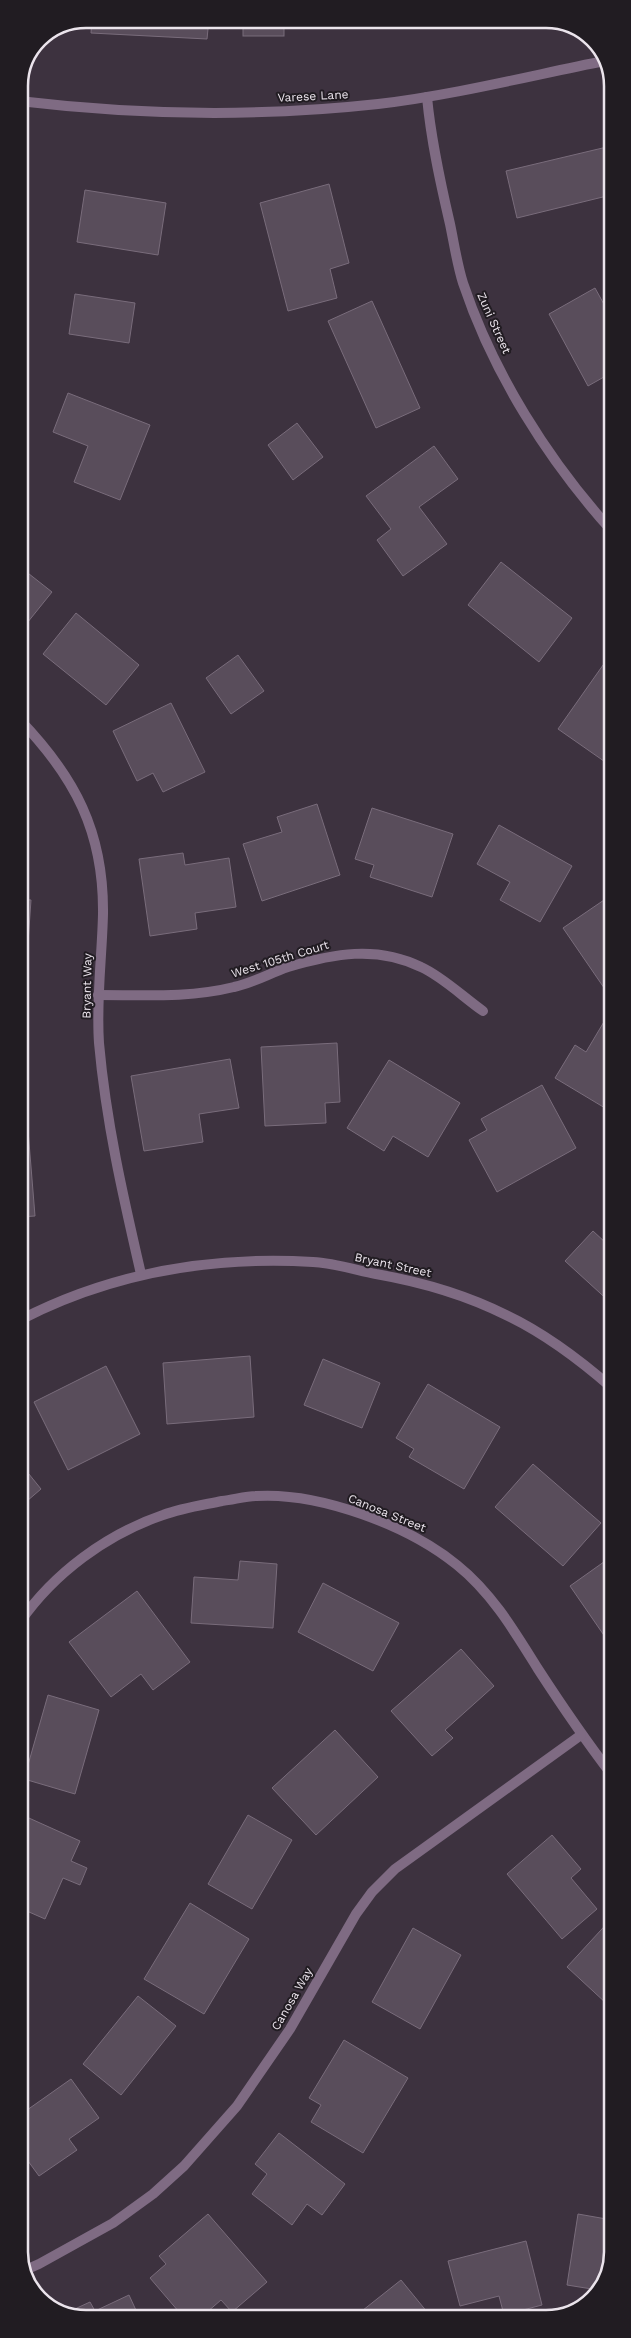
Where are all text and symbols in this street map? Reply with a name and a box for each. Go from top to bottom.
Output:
street label: Varese Lane [277,87,349,105]
street label: Zuni Street [474,290,514,356]
street label: West 105th Court [229,937,331,981]
street label: Bryant Way [79,952,95,1019]
street label: Bryant Street [353,1250,433,1280]
street label: Canosa Street [346,1491,428,1535]
street label: Canosa Way [268,1965,316,2033]

